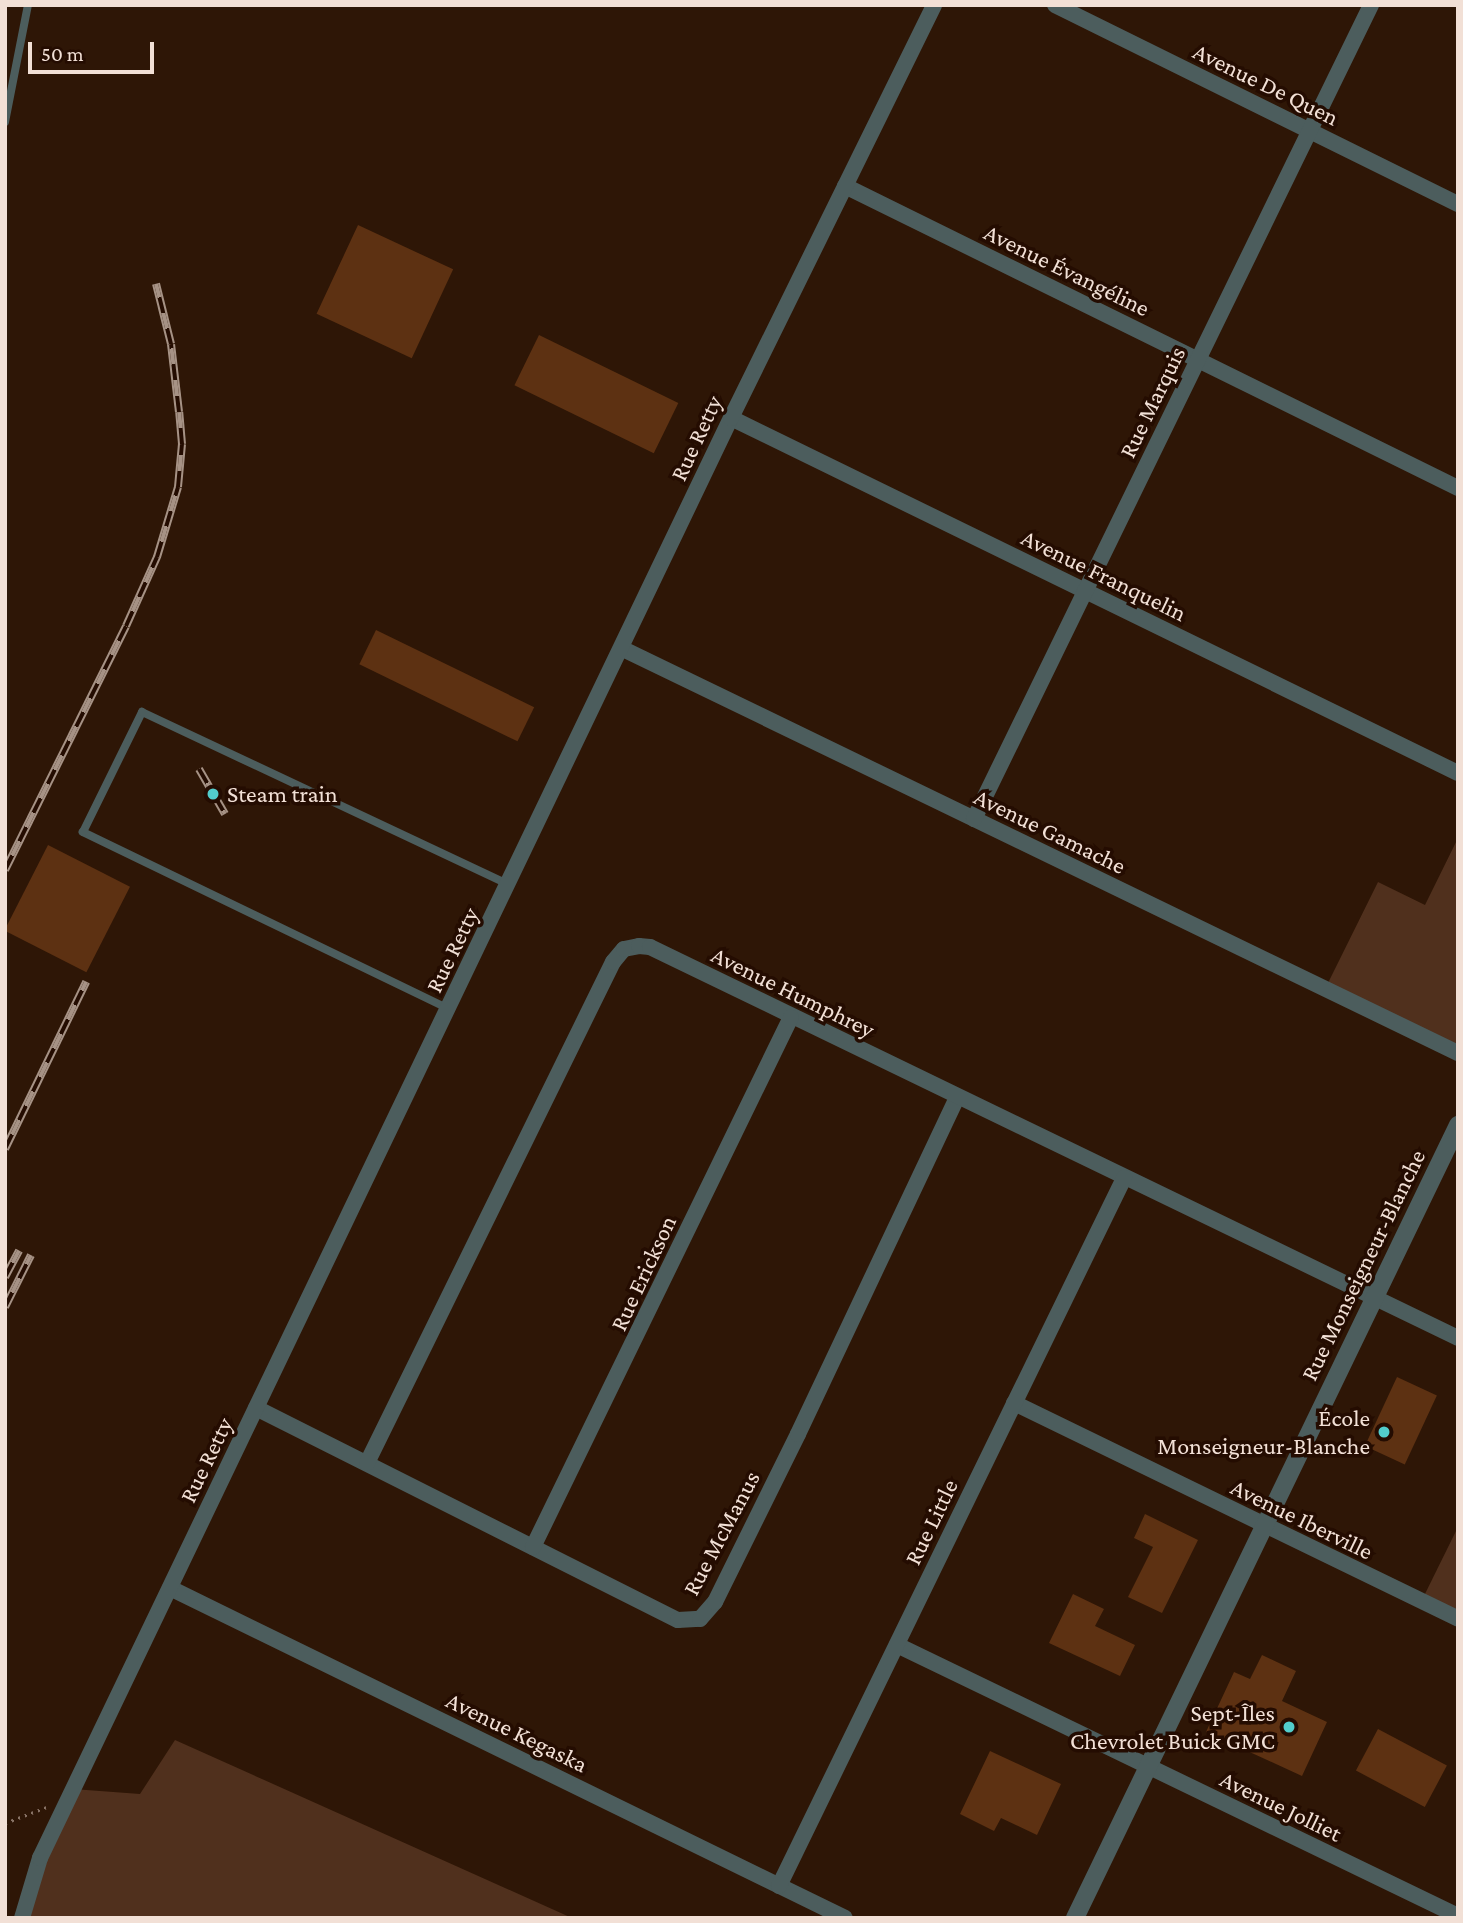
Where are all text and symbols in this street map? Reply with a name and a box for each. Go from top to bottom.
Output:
scale bar [32,28,158,72]
street label: Avenue De Quen [1188,36,1344,132]
text: 50 m [41,42,84,66]
street label: Avenue Évangéline [980,217,1154,323]
street label: Rue Marquis [1113,342,1191,462]
street label: Rue Retty [664,391,728,485]
street label: Avenue Franquelin [1017,523,1191,627]
place label: Steam train [227,780,338,808]
street label: Avenue Gamache [969,782,1131,880]
marker: Steam train [205,786,221,802]
street label: Rue Retty [419,903,485,997]
street label: Avenue Humphrey [707,940,879,1044]
street label: Rue Monseigneur-Blanche [1294,1145,1432,1385]
street label: Rue Erickson [604,1211,682,1335]
place label: École Monseigneur-Blanche [1157,1404,1370,1460]
street label: Rue Retty [173,1413,239,1507]
marker: École Monseigneur-Blanche [1376,1424,1392,1440]
street label: Rue McManus [676,1466,766,1600]
street label: Avenue Iberville [1226,1472,1378,1566]
street label: Rue Little [898,1474,964,1570]
street label: Avenue Kegaska [442,1685,592,1779]
place label: Sept-Îles Chevrolet Buick GMC [1070,1699,1275,1755]
marker: Sept-Îles Chevrolet Buick GMC [1281,1719,1297,1735]
street label: Avenue Jolliet [1216,1764,1346,1848]

